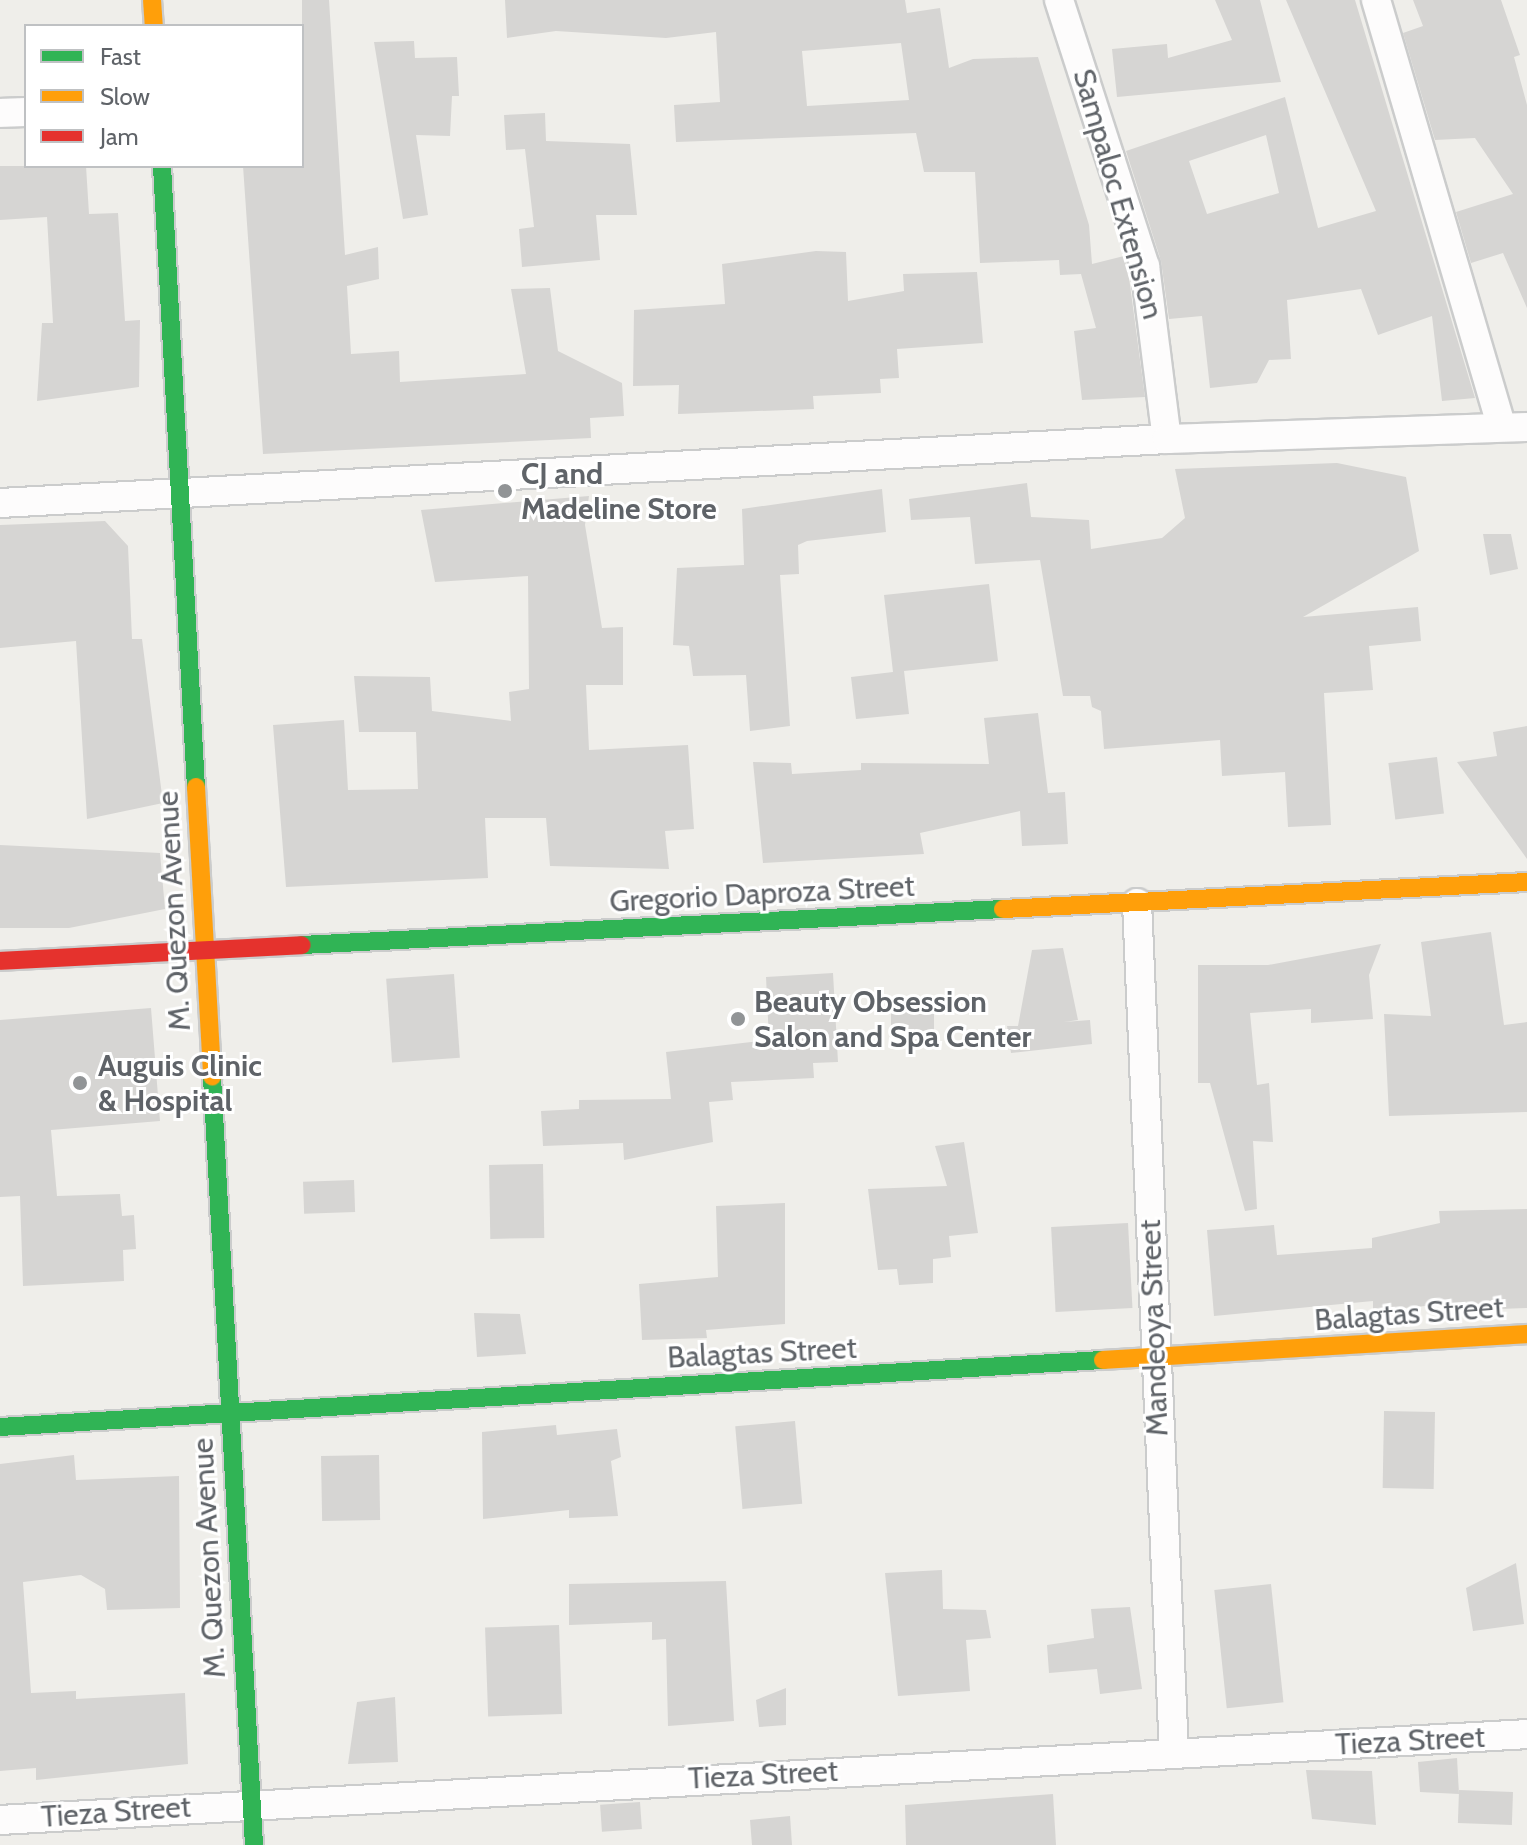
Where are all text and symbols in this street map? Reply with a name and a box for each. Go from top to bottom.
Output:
legend [24,24,304,168]
text: Fast [100,42,141,71]
street label: Sampaloc Extension [1065,65,1171,323]
text: Slow [100,82,150,111]
text: Jam [100,122,138,151]
place label: CJ and Madeline Store [521,456,717,526]
marker: CJ and Madeline Store [496,482,514,500]
street label: M. Quezon Avenue [150,790,198,1032]
street label: Gregorio Daproza Street [609,868,915,920]
place label: Beauty Obsession Salon and Spa Center [754,984,1031,1054]
marker: Beauty Obsession Salon and Spa Center [729,1010,747,1028]
place label: Auguis Clinic & Hospital [98,1048,262,1118]
marker: Auguis Clinic & Hospital [69,1072,91,1094]
street label: Mandeoya Street [1132,1219,1176,1437]
street label: Balagtas Street [1313,1289,1505,1339]
street label: Balagtas Street [666,1330,858,1376]
street label: M. Quezon Avenue [185,1437,233,1679]
street label: Tieza Street [1334,1719,1486,1763]
street label: Tieza Street [687,1753,839,1797]
street label: Tieza Street [40,1789,192,1835]

